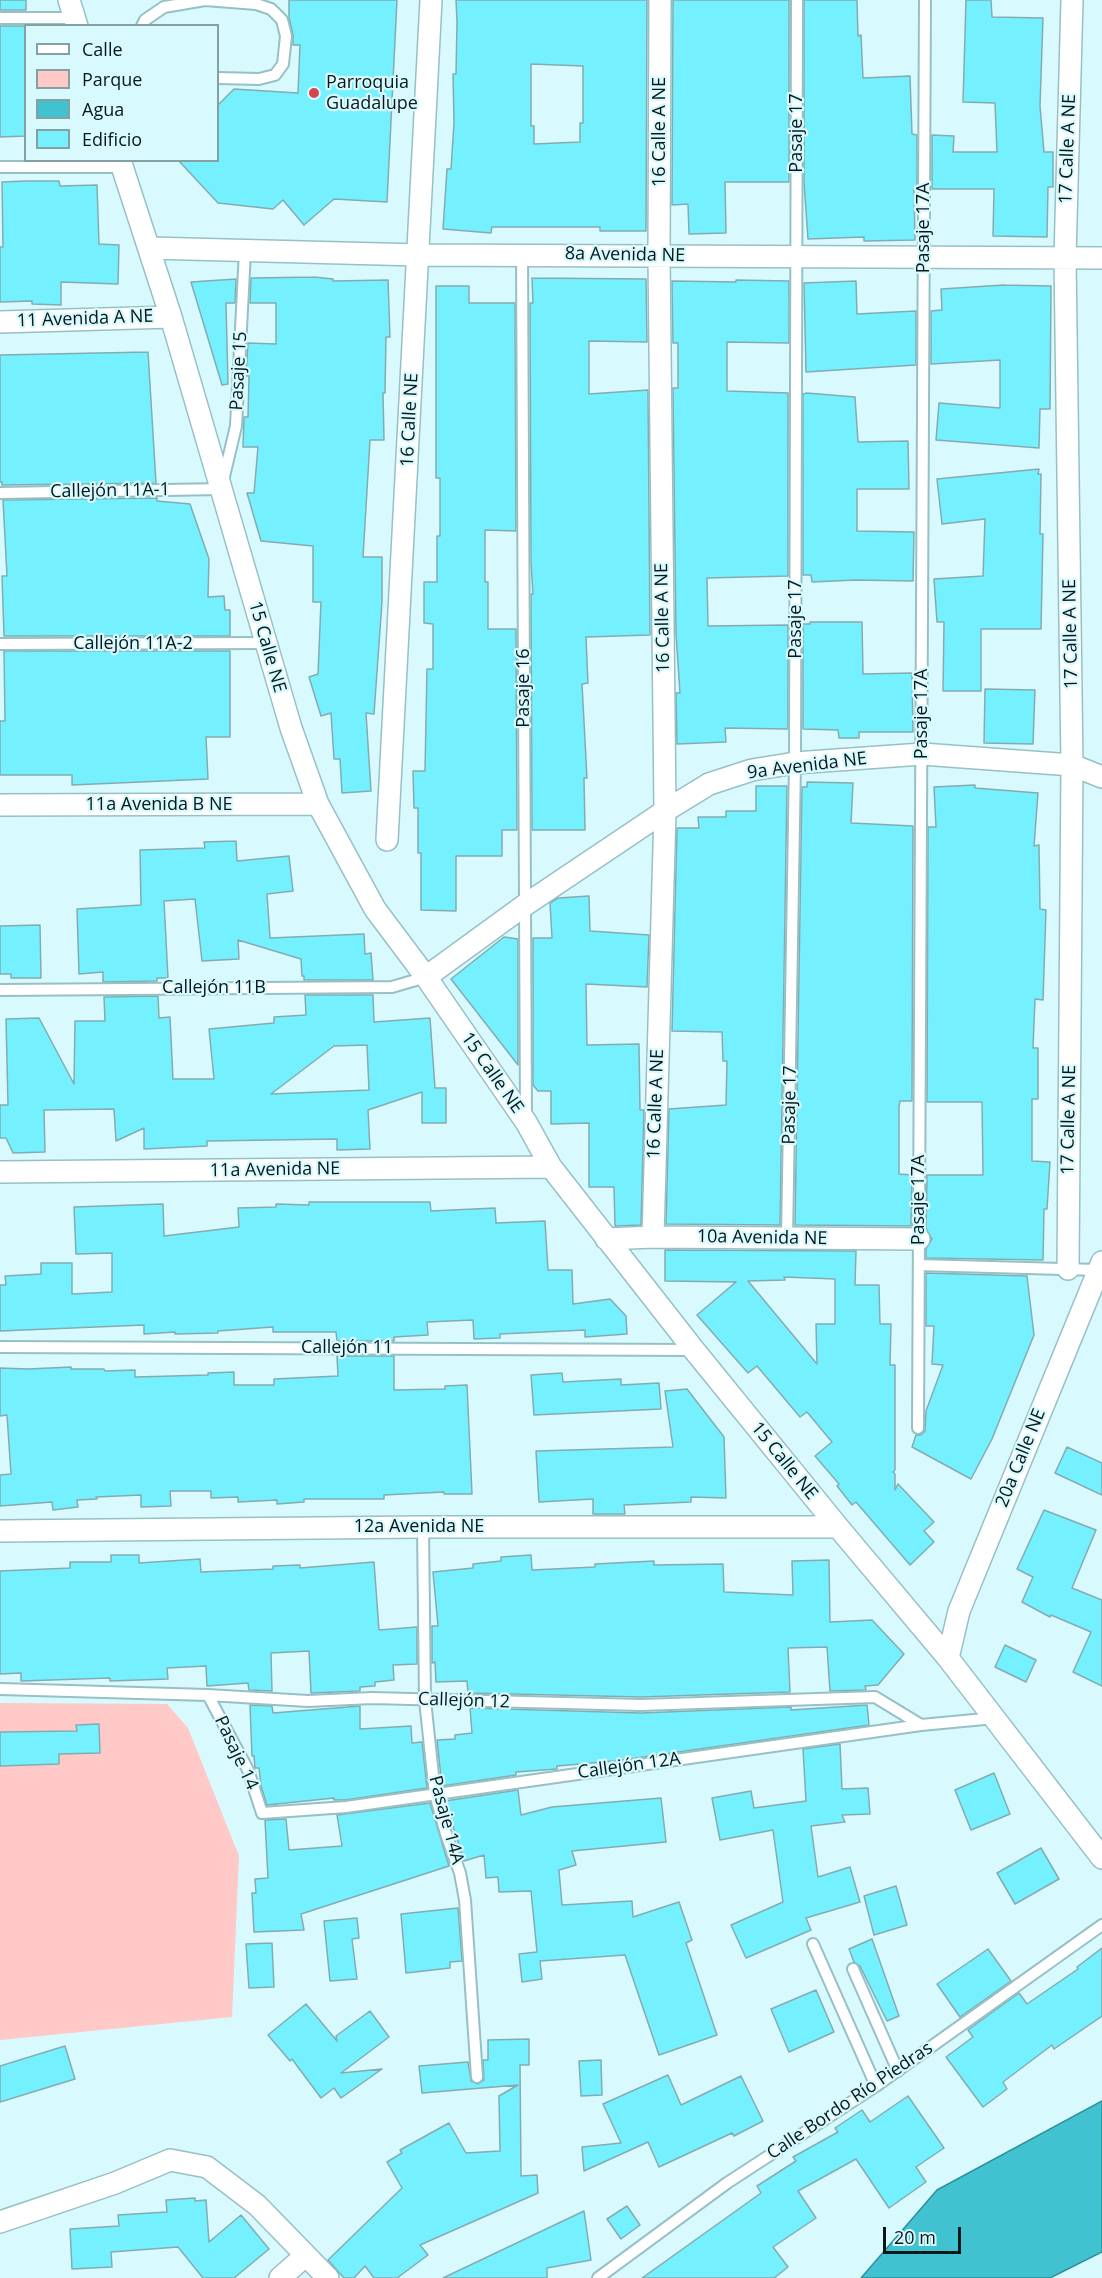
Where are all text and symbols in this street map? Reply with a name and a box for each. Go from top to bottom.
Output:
legend [24,24,219,162]
text: Calle [82,37,123,61]
text: Parque [82,67,142,91]
place label: Parroquia Guadalupe [326,72,418,115]
street label: 16 Calle A NE [649,77,671,187]
marker: Parroquia Guadalupe [307,86,321,100]
street label: Pasaje 17 [786,93,808,173]
street label: 17 Calle A NE [1055,94,1081,204]
text: Agua [82,97,124,121]
text: Edificio [82,127,142,151]
street label: Pasaje 17A [913,183,935,273]
street label: 8a Avenida NE [565,243,685,267]
street label: 11 Avenida A NE [16,306,154,332]
street label: Pasaje 15 [226,331,252,411]
street label: 16 Calle NE [397,372,423,468]
street label: Callejón 11A-1 [50,479,170,503]
street label: 16 Calle A NE [651,563,675,673]
street label: Pasaje 17 [785,579,807,659]
street label: 17 Calle A NE [1059,579,1083,689]
street label: 15 Calle NE [244,599,290,695]
street label: Callejón 11A-2 [73,633,193,655]
street label: Pasaje 16 [513,648,535,728]
street label: Pasaje 17A [911,669,933,759]
street label: 9a Avenida NE [746,748,868,784]
street label: 11a Avenida B NE [86,794,232,816]
street label: Callejón 11B [162,977,266,999]
street label: 15 Calle NE [456,1028,528,1118]
street label: 16 Calle A NE [643,1049,669,1159]
street label: Pasaje 17 [779,1065,801,1145]
street label: 17 Calle A NE [1057,1065,1081,1175]
street label: Pasaje 17A [908,1155,930,1245]
street label: 11a Avenida NE [210,1158,340,1182]
street label: 10a Avenida NE [697,1226,827,1250]
street label: Callejón 11 [301,1337,393,1359]
street label: 20a Calle NE [992,1406,1050,1510]
street label: 15 Calle NE [746,1418,822,1504]
street label: 12a Avenida NE [354,1516,484,1538]
street label: Callejón 12 [418,1689,510,1713]
street label: Pasaje 14 [209,1712,263,1794]
street label: Callejón 12A [576,1748,682,1784]
street label: Pasaje 14A [424,1773,468,1867]
street label: Calle Bordo Río Piedras [763,2037,937,2165]
scale bar [886,2215,964,2253]
text: 20 m [894,2225,936,2249]

